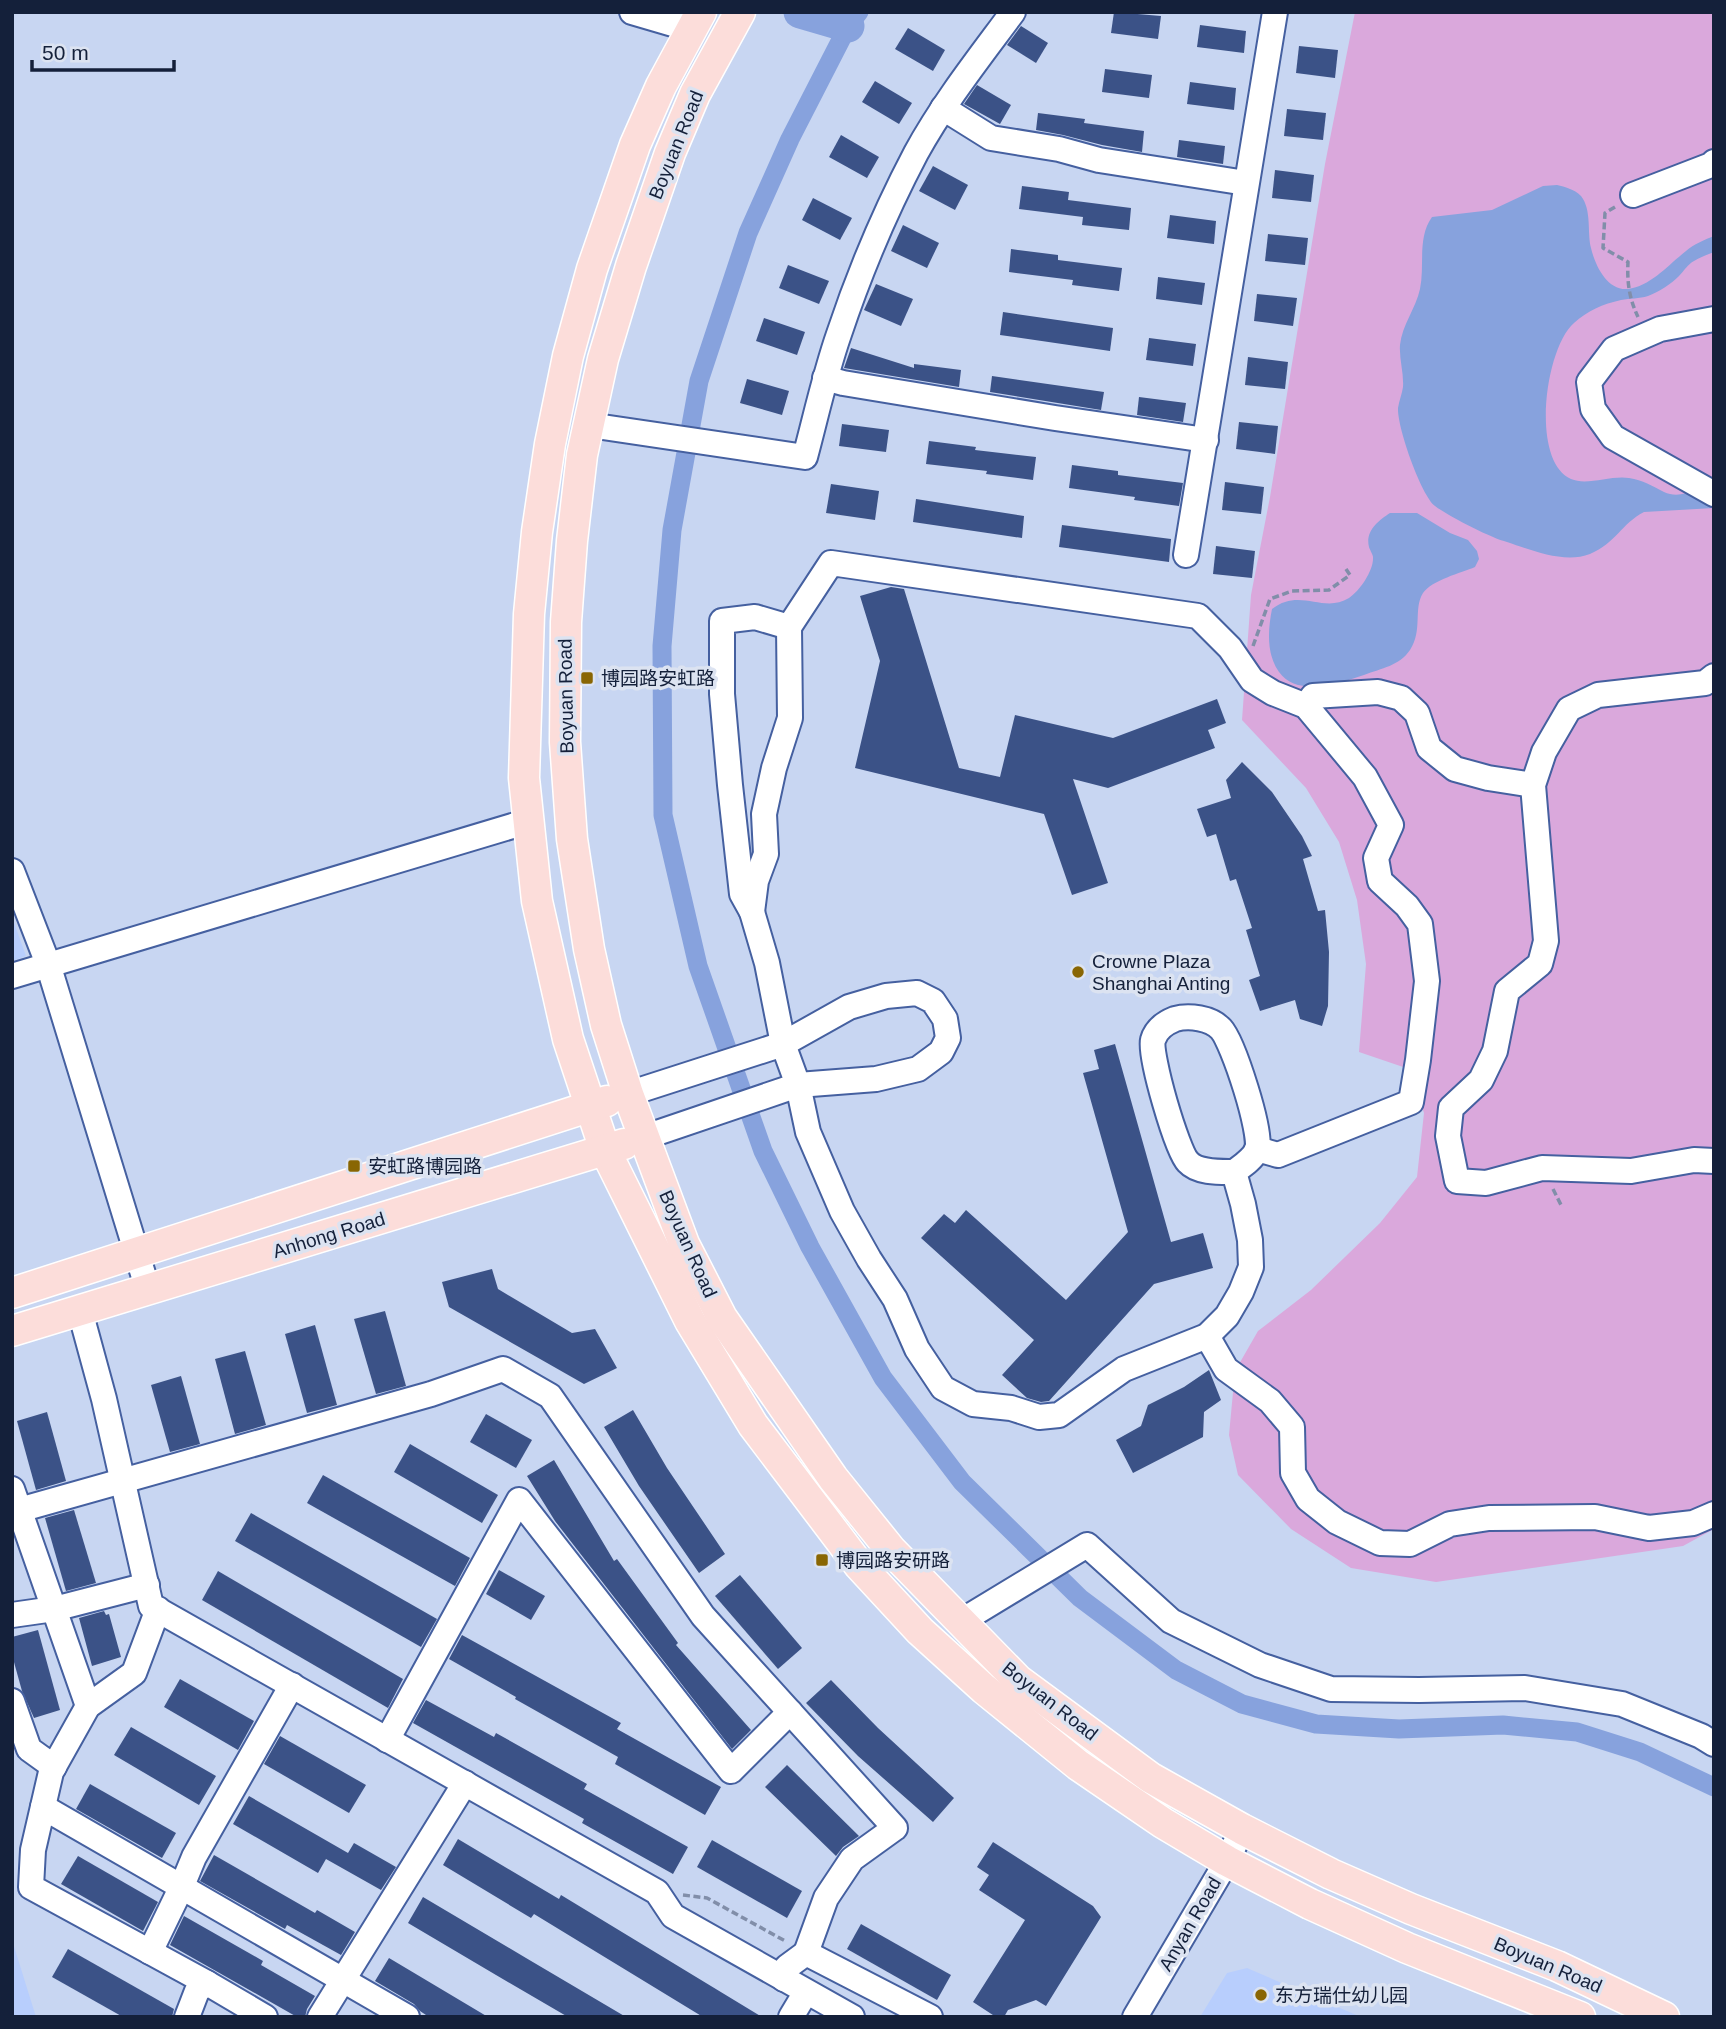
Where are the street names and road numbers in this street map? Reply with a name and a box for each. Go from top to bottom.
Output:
street label: Boyuan Road [645,88,707,202]
street label: Boyuan Road [554,638,578,754]
street label: Boyuan Road [655,1187,721,1301]
street label: Anhong Road [270,1208,388,1262]
street label: Boyuan Road [998,1657,1102,1745]
street label: Anyan Road [1155,1873,1225,1975]
street label: Boyuan Road [1491,1933,1605,1997]

